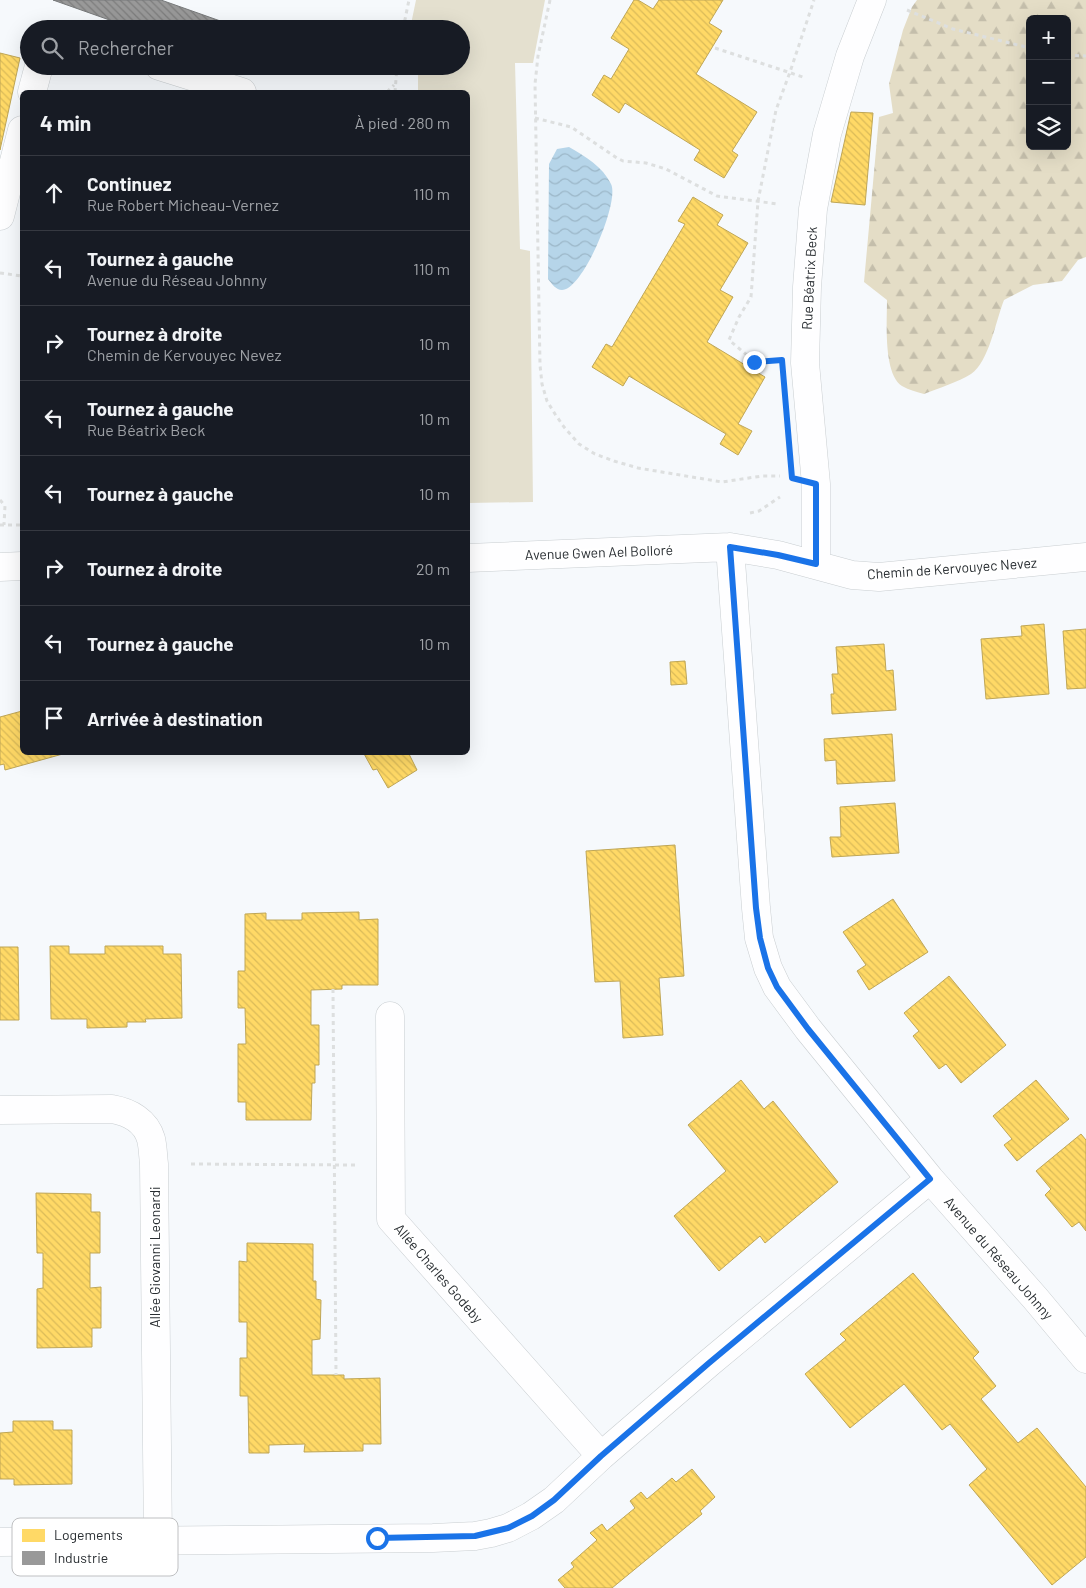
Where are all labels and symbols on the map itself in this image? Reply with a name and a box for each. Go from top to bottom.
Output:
street label: Rue Béatrix Beck [798,226,820,330]
route end [743,351,766,374]
street label: Avenue Gwen Ael Bolloré [525,541,673,563]
street label: Chemin de Kervouyec Nevez [866,554,1038,582]
street label: Allée Giovanni Leonardi [146,1186,163,1328]
street label: Avenue du Réseau Johnny [941,1193,1057,1323]
street label: Allée Charles Godeby [391,1220,487,1327]
legend [12,1518,178,1576]
text: Logements [54,1526,123,1543]
route start [366,1527,389,1550]
text: Industrie [54,1549,108,1566]

